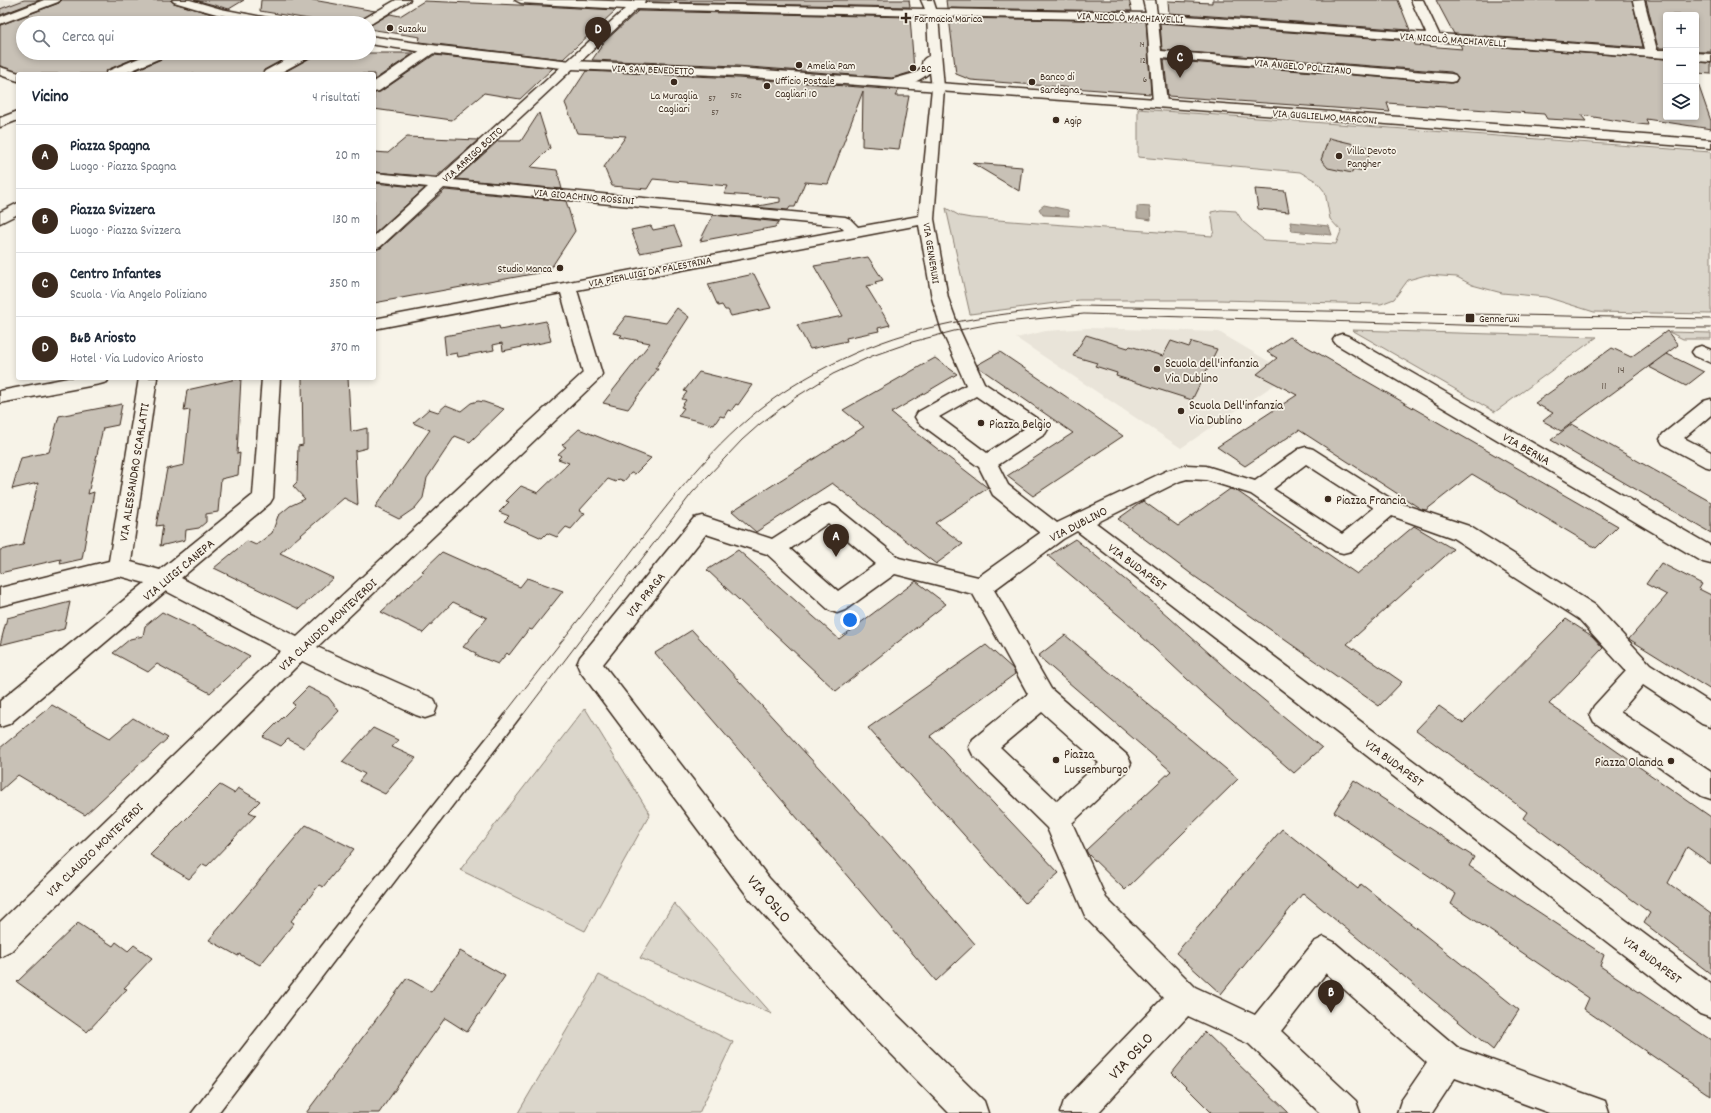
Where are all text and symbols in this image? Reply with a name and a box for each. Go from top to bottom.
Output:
street label: VIA NICOLÒ MACHIAVELLI [1076,9,1184,29]
place label: Farmacia Marica [914,12,983,28]
map controls [1663,12,1699,120]
button: + [1663,12,1699,48]
marker: Farmacia Marica [901,13,911,23]
search box [16,16,376,60]
pin: D [585,17,611,50]
place label: Suzaku [398,22,426,38]
marker: Suzaku [385,23,395,33]
icon: search [30,27,52,49]
text: Cerca qui [62,27,114,49]
street label: VIA NICOLÒ MACHIAVELLI [1399,29,1507,53]
house number: 14 [1139,39,1145,52]
pin: C [1167,45,1193,78]
button: − [1663,48,1699,84]
house number: 12 [1140,55,1146,68]
street label: VIA ANGELO POLIZIANO [1253,56,1352,80]
place label: Amelia Pam [807,59,855,75]
marker: Amelia Pam [794,60,804,70]
street label: VIA SAN BENEDETTO [611,62,694,80]
place label: BC [921,62,932,78]
marker: BC [908,63,918,73]
place label: Banco di Sardegna [1040,70,1080,99]
place label: Ufficio Postale Cagliari 10 [775,74,835,103]
house number: 6 [1143,74,1147,87]
marker: La Muraglia Cagliari [669,77,679,87]
marker: Banco di Sardegna [1027,77,1037,87]
marker: Ufficio Postale Cagliari 10 [762,81,772,91]
button: layers [1663,84,1699,120]
text: Vicino [32,86,69,110]
text: 4 risultati [312,89,360,108]
place label: La Muraglia Cagliari [650,89,698,118]
house number: 57c [730,90,742,103]
house number: 57 [708,93,716,106]
street label: VIA GUGLIELMO MARCONI [1272,106,1378,130]
house number: 57 [711,107,719,120]
place label: Agip [1064,114,1082,130]
marker: Agip [1051,115,1061,125]
street label: VIA ARRIGO BOITO [439,124,507,187]
text: Piazza Spagna [70,136,150,158]
place label: Villa Devoto Pangher [1347,144,1396,173]
text: A [41,147,49,166]
text: 20 m [335,147,360,166]
marker: Villa Devoto Pangher [1334,151,1344,161]
text: Luogo · Piazza Spagna [70,158,176,177]
street label: VIA GIOACHINO ROSSINI [533,186,635,210]
text: Piazza Svizzera [70,200,155,222]
text: B [42,211,48,230]
text: 130 m [332,211,360,230]
text: Luogo · Piazza Svizzera [70,222,181,241]
street label: VIA GENNERUXI [917,222,943,286]
street label: VIA PIERLUIGI DA PALESTRINA [588,253,713,293]
place label: Studio Manca [497,262,553,278]
marker: Studio Manca [555,263,565,273]
text: Centro Infantes [70,264,161,286]
text: C [42,275,48,294]
text: 350 m [329,275,360,294]
text: Scuola · Via Angelo Poliziano [70,286,207,305]
marker: Genneruxi [1464,312,1476,324]
place label: Genneruxi [1479,312,1519,328]
text: B&B Ariosto [70,328,136,350]
text: D [42,339,48,358]
text: 370 m [330,339,360,358]
text: Hotel · Via Ludovico Ariosto [70,350,203,369]
place label: Scuola dell'infanzia Via Dublino [1165,355,1259,389]
house number: 14 [1618,363,1624,379]
marker: Scuola dell'infanzia Via Dublino [1152,364,1162,374]
house number: 11 [1602,379,1606,395]
place label: Scuola Dell'infanzia Via Dublino [1189,397,1284,431]
street label: VIA ALESSANDRO SCARLATTI [115,402,156,543]
marker: Scuola Dell'infanzia Via Dublino [1176,406,1186,416]
place label: Piazza Belgio [989,416,1051,435]
marker: Piazza Belgio [976,418,986,428]
street label: VIA BERNA [1498,429,1553,471]
place label: Piazza Francia [1336,492,1407,511]
marker: Piazza Francia [1323,494,1333,504]
street label: VIA DUBLINO [1047,503,1111,548]
pin: A [823,524,849,557]
street label: VIA LUIGI CANEPA [140,535,220,607]
street label: VIA BUDAPEST [1103,540,1170,596]
street label: VIA PRAGA [623,569,671,622]
street label: VIA CLAUDIO MONTEVERDI [275,575,382,677]
your location [840,610,860,630]
street label: VIA BUDAPEST [1360,736,1427,792]
place label: Piazza Lussemburgo [1064,746,1128,780]
place label: Piazza Olanda [1595,754,1664,773]
marker: Piazza Lussemburgo [1051,755,1061,765]
marker: Piazza Olanda [1666,756,1676,766]
street label: VIA CLAUDIO MONTEVERDI [43,799,149,902]
street label: VIA OSLO [741,871,796,929]
street label: VIA BUDAPEST [1618,933,1685,989]
pin: B [1318,980,1344,1013]
street label: VIA OSLO [1104,1028,1160,1085]

